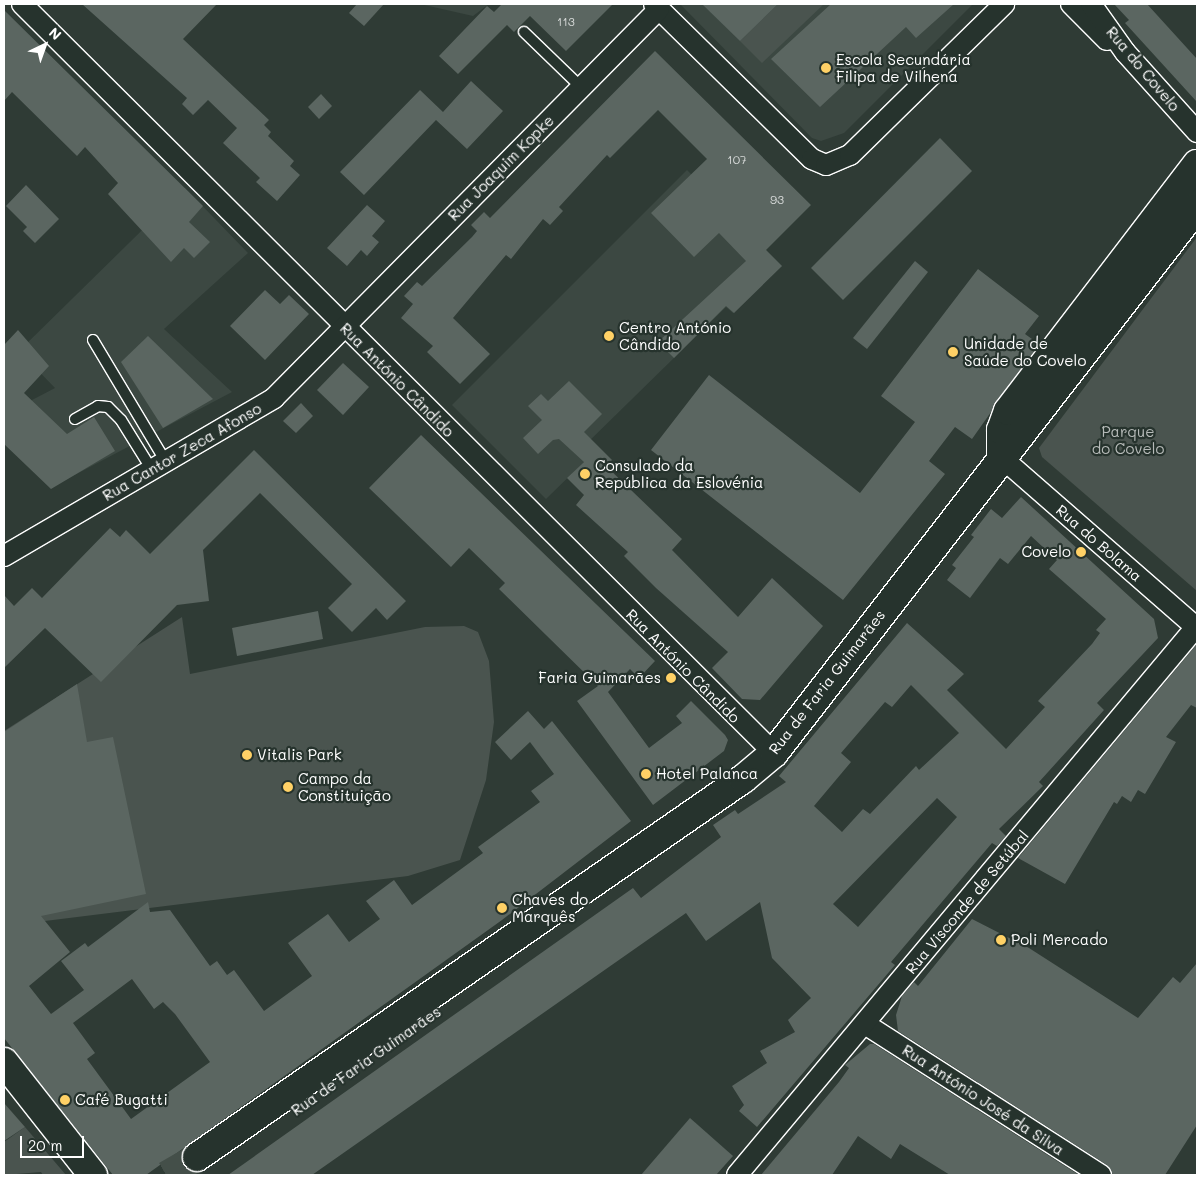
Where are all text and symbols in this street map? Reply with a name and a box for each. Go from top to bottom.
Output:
house number: 113 [557,15,575,29]
north arrow [20,20,70,70]
text: N [45,23,66,44]
street label: Rua do Covelo [1102,23,1184,115]
place label: Escola Secundária Filipa de Vilhena [836,50,971,85]
marker: Escola Secundária Filipa de Vilhena [820,62,832,74]
street label: Rua Joaquim Kopke [444,111,558,225]
house number: 107 [727,153,747,167]
house number: 93 [770,193,784,207]
place label: Centro António Cândido [619,318,731,353]
street label: Rua António Cândido [336,319,458,441]
marker: Centro António Cândido [603,330,615,342]
place label: Unidade de Saúde do Covelo [964,334,1086,369]
marker: Unidade de Saúde do Covelo [946,345,960,359]
street label: Rua Cantor Zeca Afonso [100,399,264,505]
park label: Parque do Covelo [1092,422,1164,457]
place label: Consulado da República da Eslovénia [595,456,763,491]
marker: Consulado da República da Eslovénia [579,468,591,480]
street label: Rua do Bolama [1052,501,1146,585]
place label: Covelo [1022,543,1071,561]
marker: Covelo [1075,546,1087,558]
street label: Rua António Cândido [622,605,744,727]
street label: Rua de Faria Guimarães [765,606,889,758]
place label: Faria Guimarães [538,669,661,687]
marker: Faria Guimarães [665,672,677,684]
place label: Vitalis Park [257,746,342,764]
marker: Vitalis Park [241,749,253,761]
place label: Hotel Palanca [656,765,758,783]
marker: Hotel Palanca [640,768,652,780]
place label: Campo da Constituição [298,769,391,804]
marker: Campo da Constituição [282,781,294,793]
street label: Rua Visconde de Setúbal [902,827,1032,977]
place label: Chaves do Marquês [512,890,588,925]
marker: Chaves do Marquês [496,902,508,914]
place label: Poli Mercado [1011,931,1108,949]
marker: Poli Mercado [995,934,1007,946]
street label: Rua de Faria Guimarães [288,1003,444,1119]
street label: Rua António José da Silva [899,1041,1067,1159]
place label: Café Bugatti [75,1091,168,1109]
marker: Café Bugatti [59,1094,71,1106]
scale bar [22,1126,86,1158]
text: 20 m [28,1135,62,1155]

